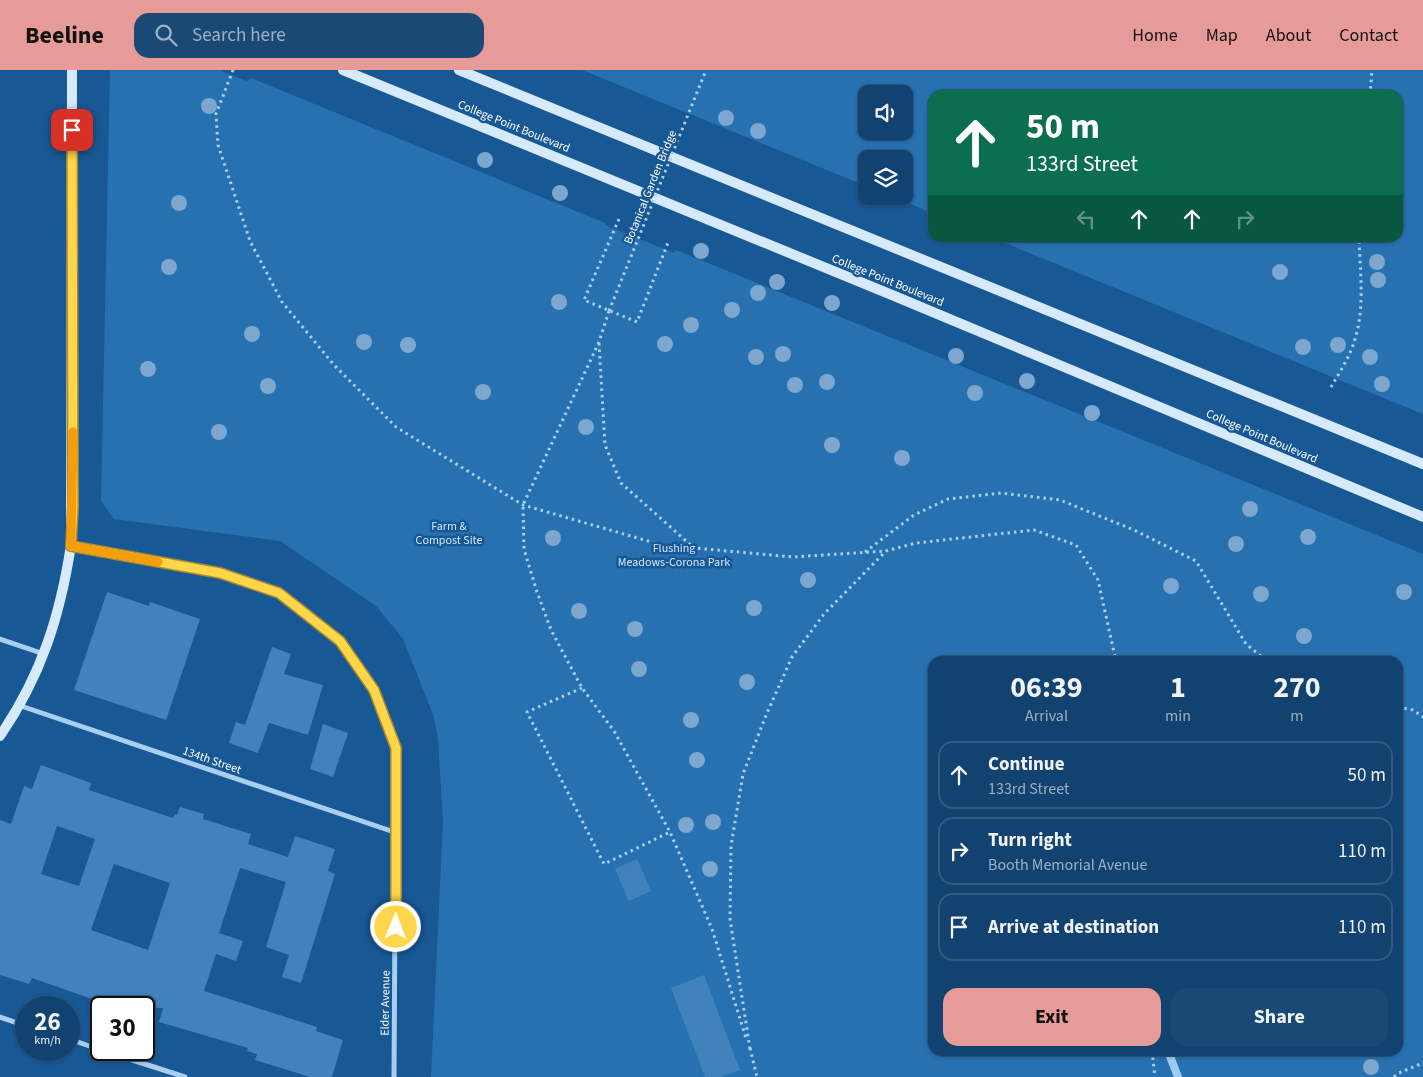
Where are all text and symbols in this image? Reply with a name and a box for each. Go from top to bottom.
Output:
search box [134,13,484,58]
text: Beeline [25,18,104,53]
icon: search [152,21,180,49]
text: Search here [192,22,286,49]
text: Home [1132,23,1178,48]
text: Map [1206,23,1238,48]
text: About [1266,23,1311,48]
text: Contact [1339,23,1398,48]
map controls [858,85,913,205]
button: sound [858,85,913,140]
street label: College Point Boulevard [455,96,573,157]
text: 50 m [1026,102,1100,152]
pin [51,109,93,151]
icon: ahead [943,110,1008,175]
icon: arrive [58,116,86,144]
street label: Botanical Garden Bridge [620,128,681,247]
text: 133rd Street [1026,148,1138,180]
button: layers [858,150,913,205]
icon: left [1072,205,1100,233]
icon: ahead [1125,205,1153,233]
icon: ahead [1178,205,1206,233]
icon: right [1231,205,1259,233]
street label: College Point Boulevard [829,250,947,311]
street label: College Point Boulevard [1203,405,1320,468]
park label: Farm & Compost Site [416,518,482,549]
park label: Flushing Meadows-Corona Park [618,540,730,571]
text: 06:39 [1010,666,1083,709]
text: 1 [1170,666,1186,709]
text: 270 [1273,666,1321,709]
text: Arrival [1025,705,1068,727]
text: min [1165,705,1191,727]
text: m [1290,705,1304,727]
street label: 134th Street [180,743,243,778]
text: Continue [988,751,1065,778]
icon: ahead [945,761,973,789]
text: 50 m [1348,762,1386,789]
text: 133rd Street [988,778,1069,800]
text: Turn right [988,827,1072,854]
icon: right [945,837,973,865]
text: 110 m [1338,838,1386,865]
text: Booth Memorial Avenue [988,854,1147,876]
position arrow [369,900,421,952]
icon: arrive [945,913,973,941]
text: Arrive at destination [988,914,1159,941]
text: 110 m [1338,914,1386,941]
street label: Elder Avenue [376,970,395,1036]
button: Exit [943,988,1161,1046]
button: Share [1171,988,1388,1046]
speed limit sign: 30 [90,996,155,1061]
text: 26 [34,1004,61,1040]
text: km/h [34,1032,61,1049]

